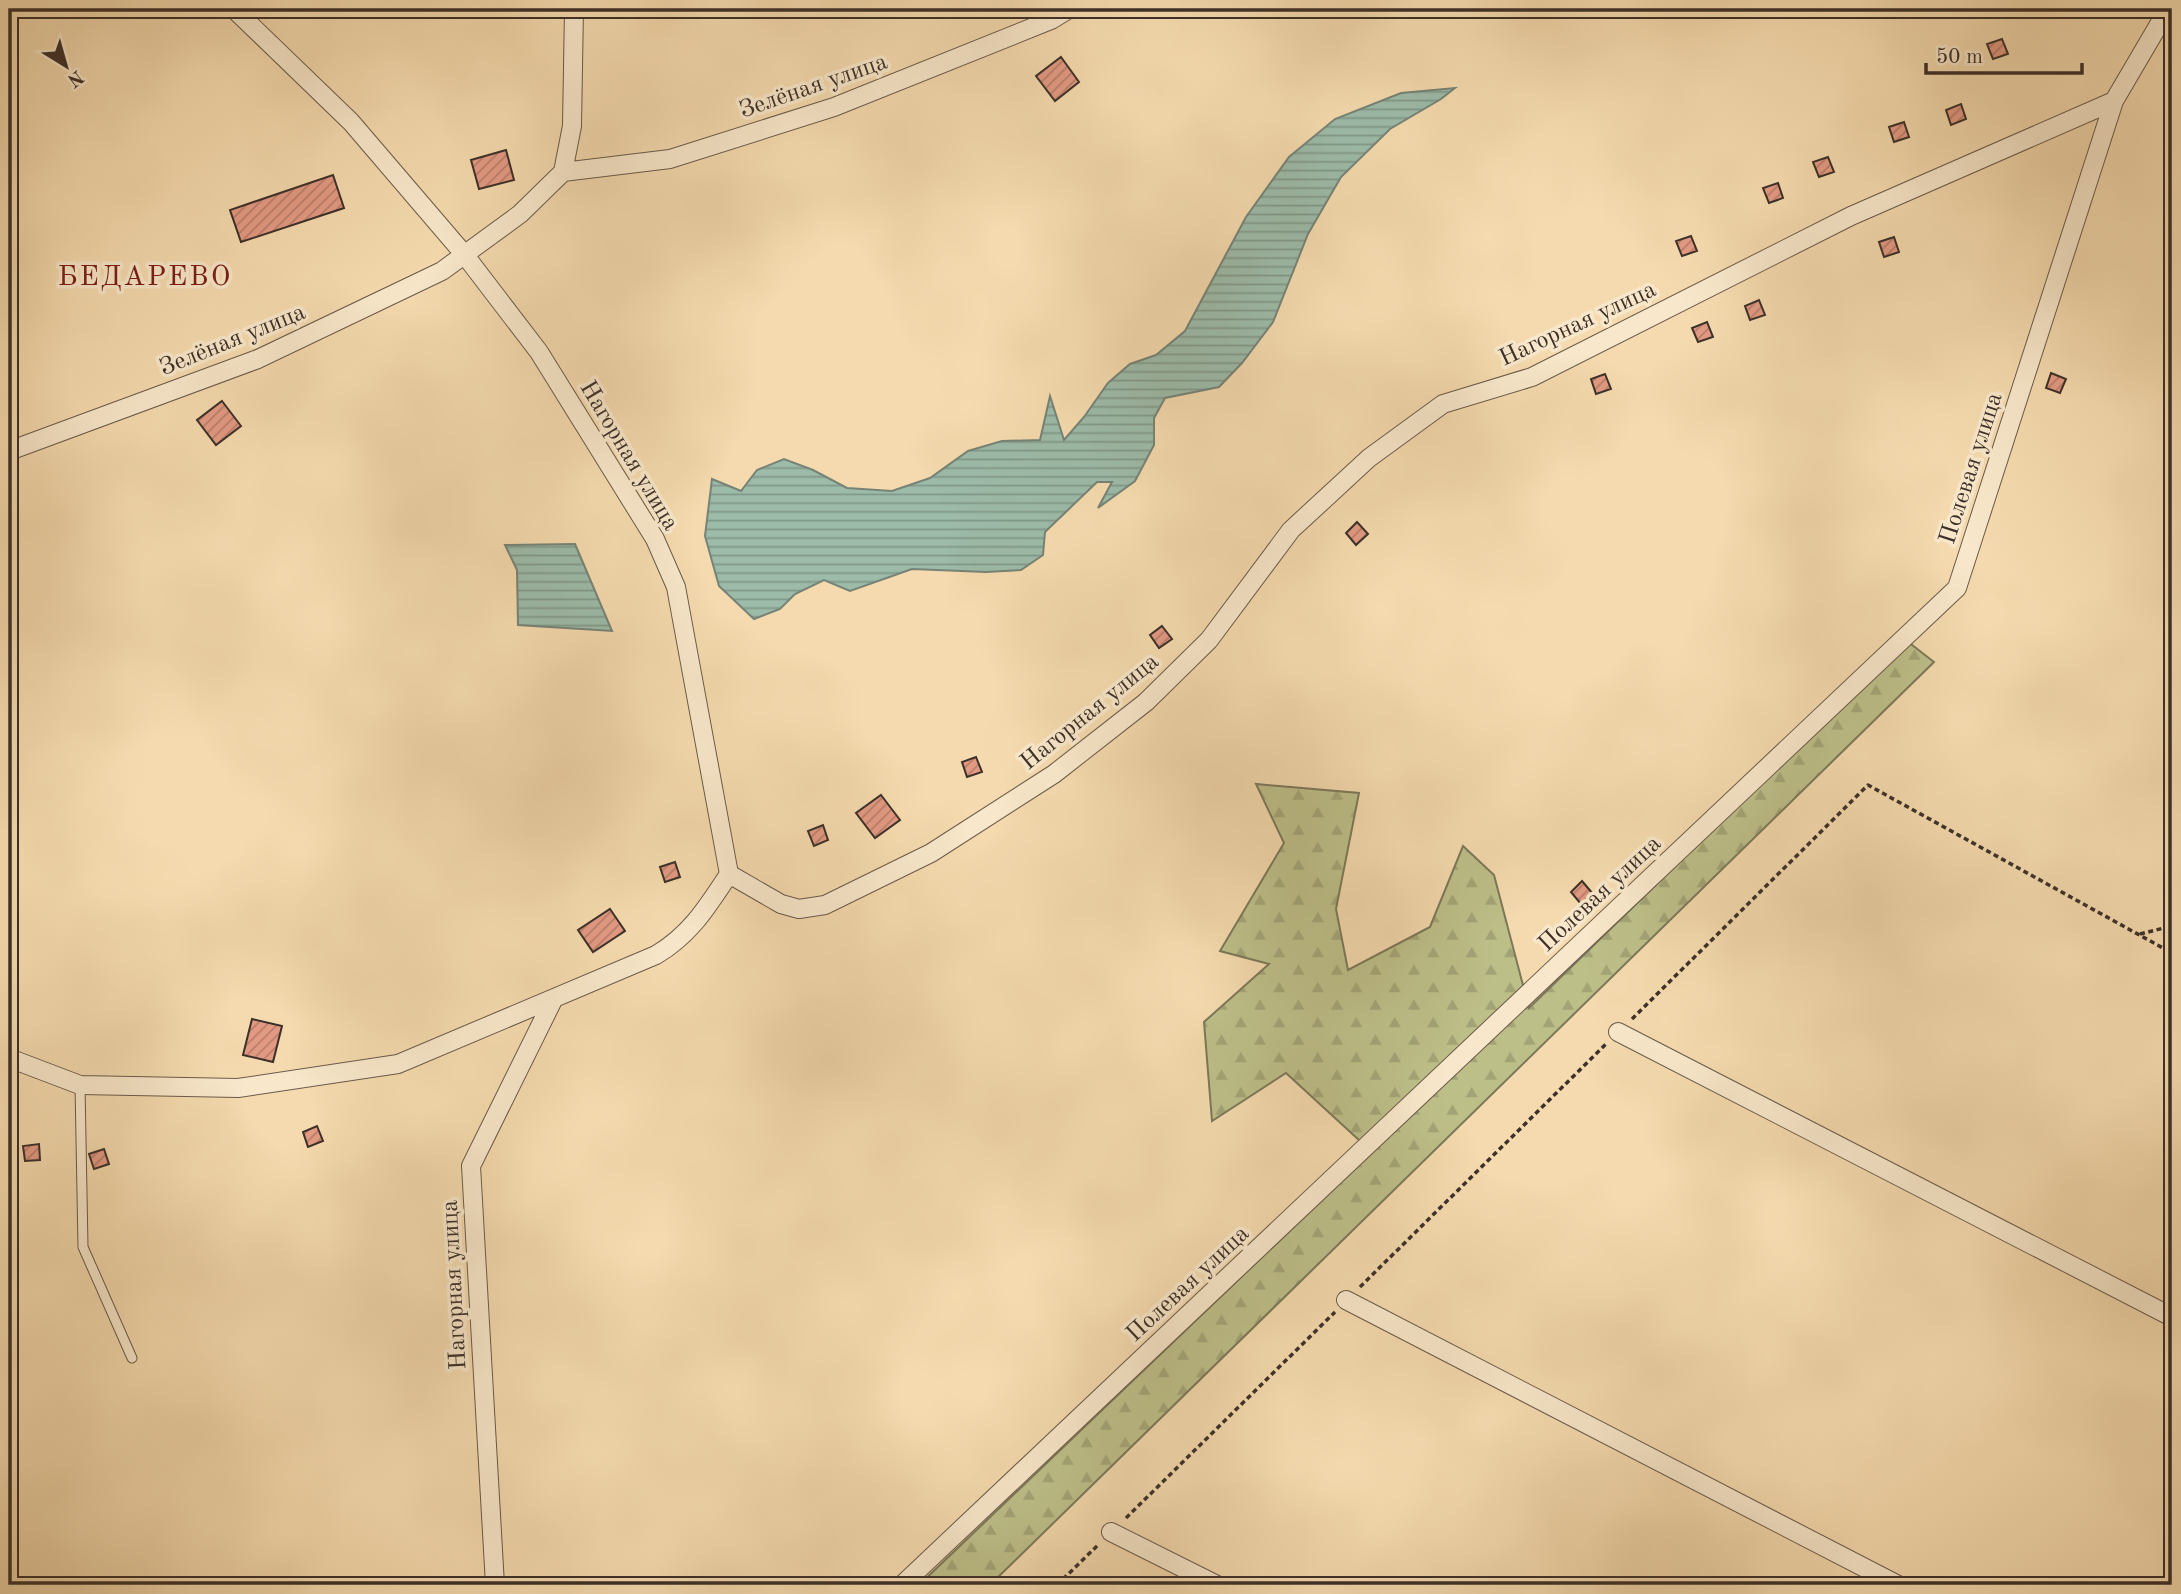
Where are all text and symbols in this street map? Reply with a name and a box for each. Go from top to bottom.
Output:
north arrow [32,32,102,102]
scale bar [1926,32,2081,76]
text: 50 m [1936,47,1983,68]
street label: Зелёная улица [737,50,891,123]
text: N [63,66,86,90]
district label: БЕДАРЕВО [58,264,232,292]
street label: Нагорная улица [1496,278,1660,372]
street label: Зелёная улица [157,301,309,381]
street label: Нагорная улица [574,377,682,535]
street label: Полевая улица [1936,390,2008,547]
street label: Нагорная улица [1017,650,1164,775]
street label: Полевая улица [1534,832,1666,957]
street label: Нагорная улица [439,1199,471,1370]
street label: Полевая улица [1122,1222,1254,1347]

